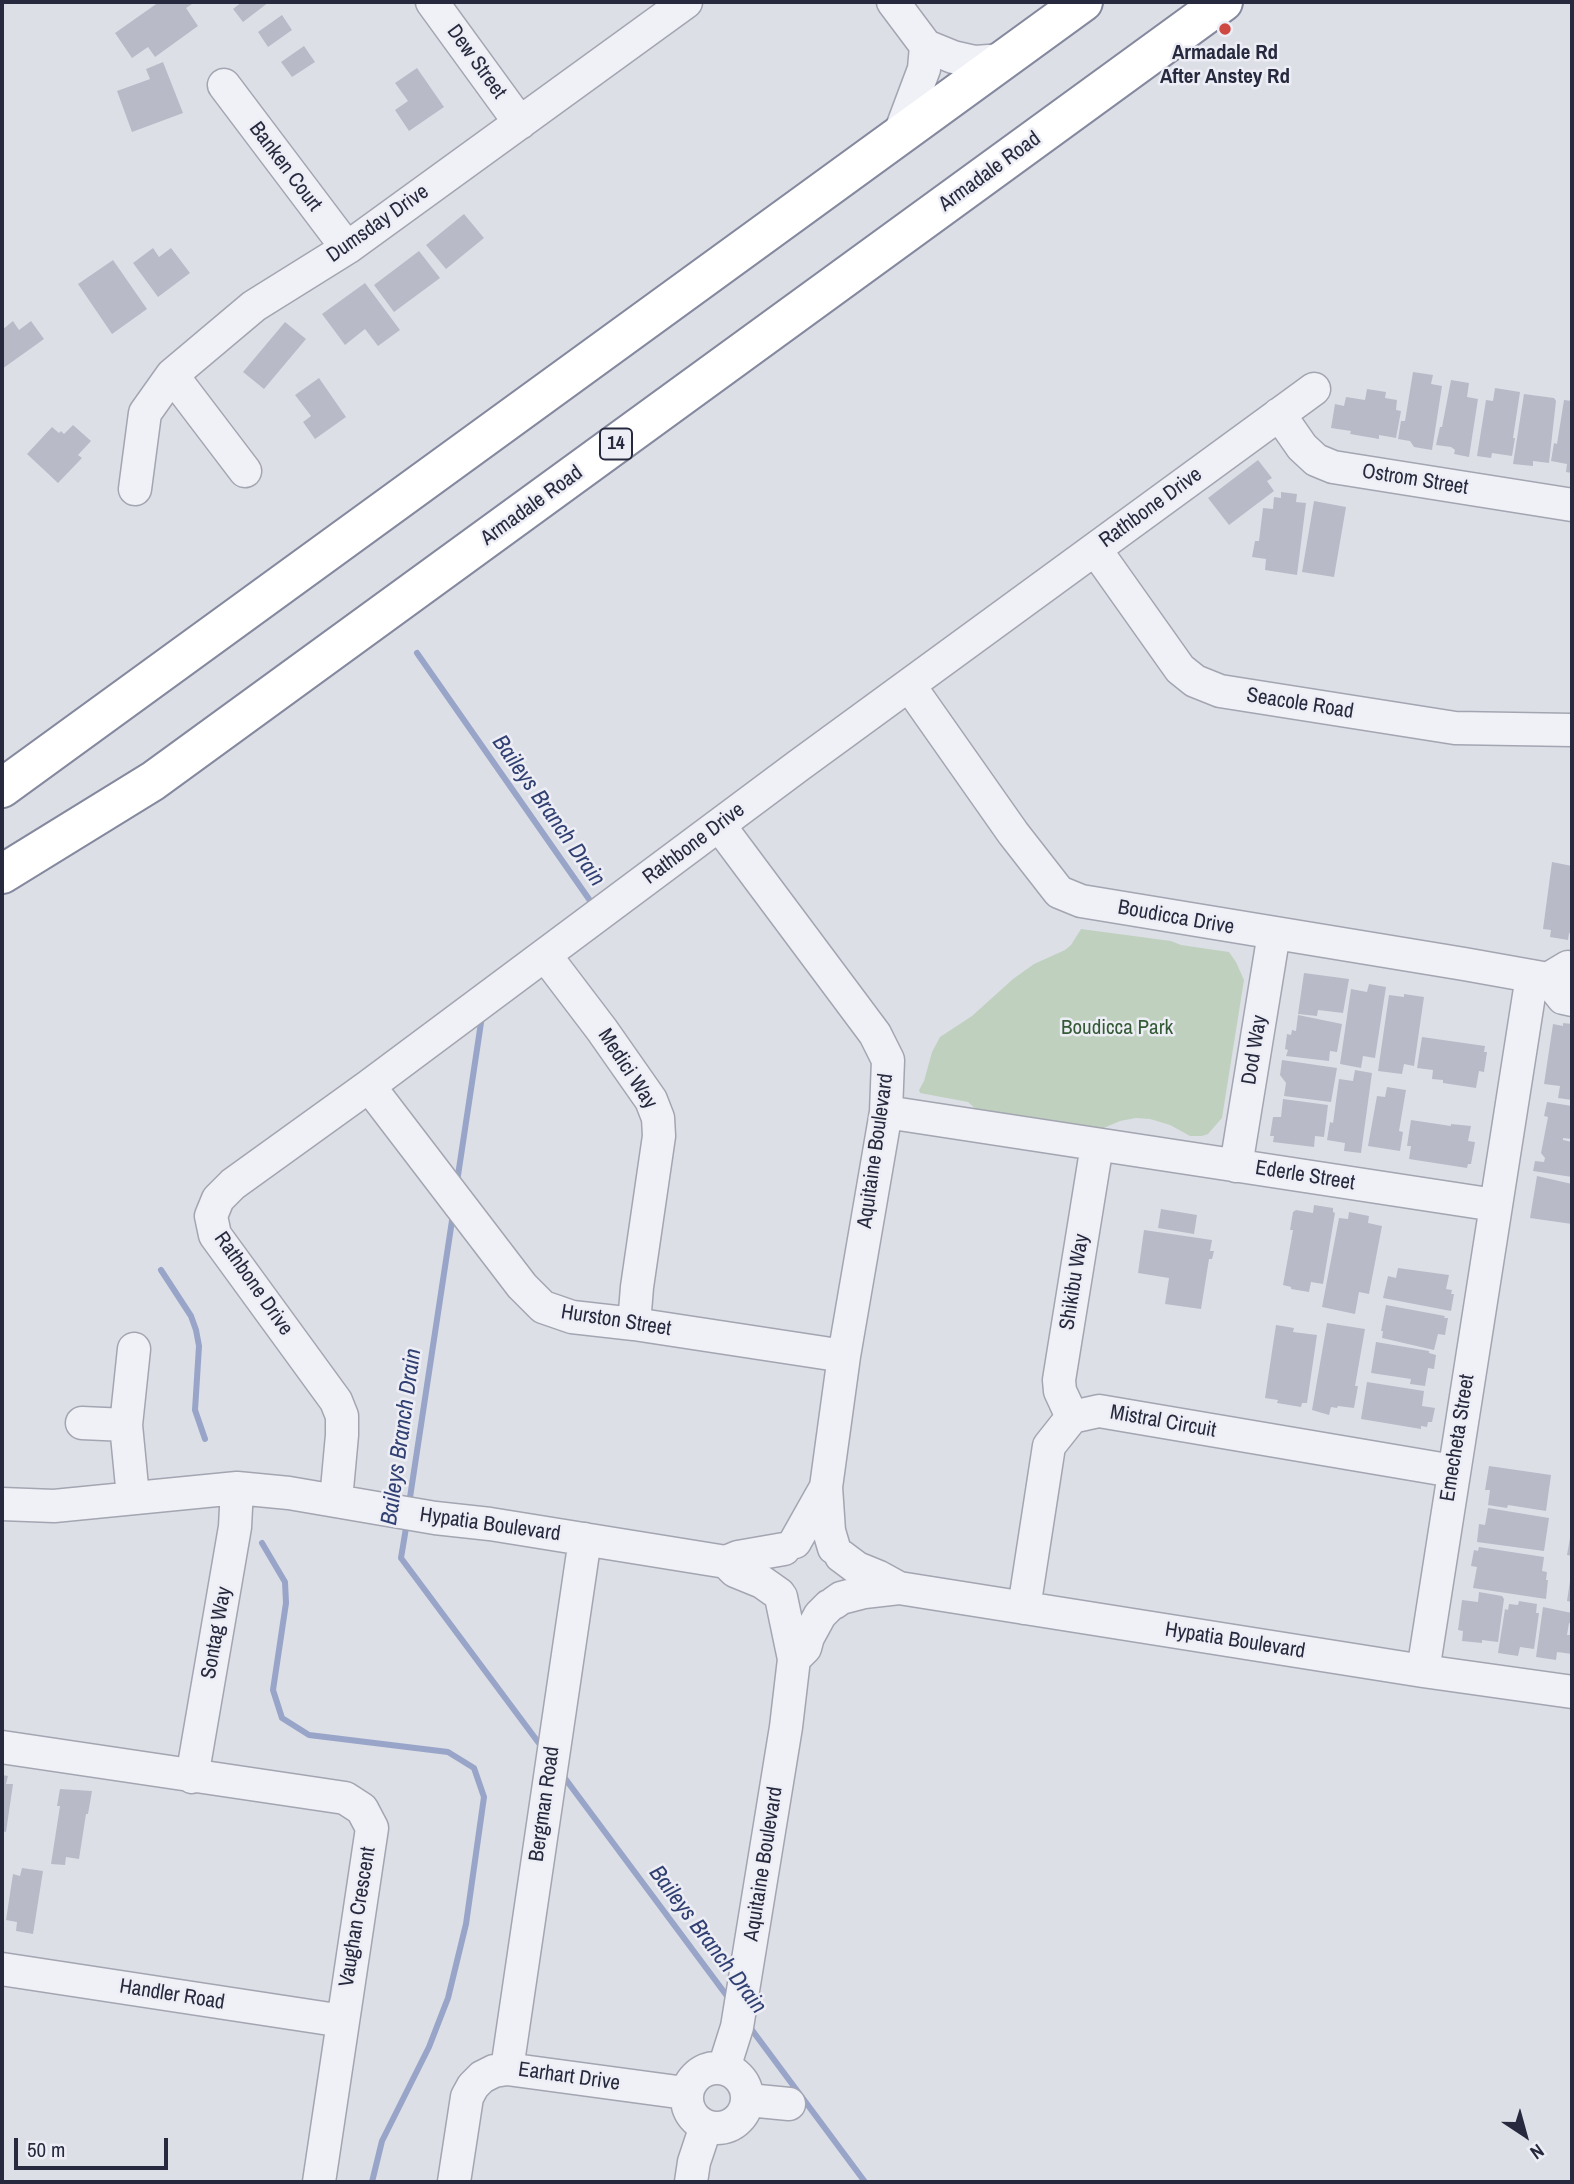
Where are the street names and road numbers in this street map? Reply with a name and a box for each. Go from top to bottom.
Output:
street label: Dew Street [441,20,511,104]
street label: Banken Court [243,117,327,217]
street label: Armadale Road [934,127,1046,217]
street label: Dumsday Drive [322,180,434,268]
road number: 14 [600,428,632,460]
street label: Ostrom Street [1360,459,1470,501]
street label: Armadale Road [476,461,588,551]
street label: Rathbone Drive [1095,462,1207,554]
street label: Seacole Road [1245,683,1355,725]
street label: Rathbone Drive [638,798,750,890]
street label: Boudicca Drive [1116,895,1236,941]
street label: Dod Way [1237,1013,1273,1087]
street label: Medici Way [592,1024,662,1114]
street label: Aquitaine Boulevard [853,1072,899,1230]
street label: Ederle Street [1253,1156,1357,1196]
street label: Rathbone Drive [208,1227,298,1341]
street label: Shikibu Way [1055,1232,1095,1332]
street label: Hurston Street [559,1300,673,1342]
street label: Emecheta Street [1436,1373,1480,1503]
street label: Mistral Circuit [1108,1400,1218,1444]
street label: Hypatia Boulevard [418,1503,562,1547]
street label: Sontag Way [197,1585,237,1681]
street label: Hypatia Boulevard [1163,1617,1307,1665]
street label: Bergman Road [524,1745,566,1863]
street label: Aquitaine Boulevard [739,1785,789,1943]
street label: Vaughan Crescent [334,1845,382,1989]
street label: Handler Road [118,1974,226,2016]
street label: Earhart Drive [517,2057,621,2097]

